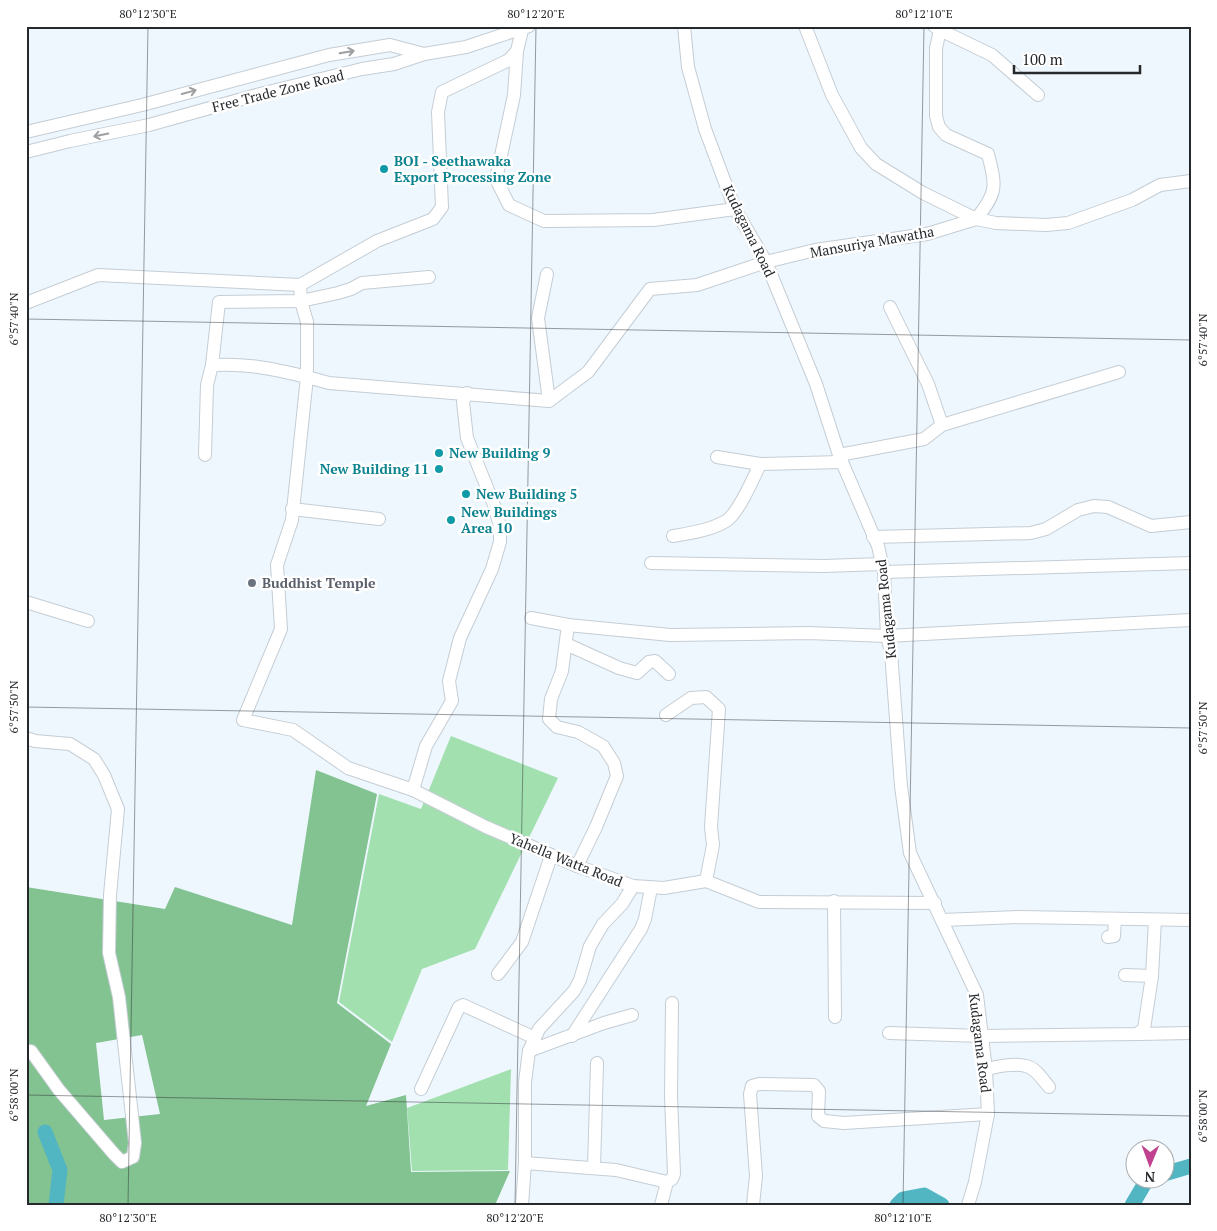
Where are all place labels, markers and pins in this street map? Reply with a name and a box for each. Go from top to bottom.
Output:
place label: BOI - Seethawaka Export Processing Zone [394,151,552,186]
marker: BOI - Seethawaka Export Processing Zone [378,163,390,175]
place label: New Building 9 [449,443,551,462]
marker: New Building 9 [433,447,445,459]
place label: New Building 11 [320,459,429,478]
marker: New Building 11 [433,463,445,475]
place label: New Building 5 [476,484,577,503]
marker: New Building 5 [460,488,472,500]
place label: New Buildings Area 10 [461,502,557,537]
marker: New Buildings Area 10 [445,514,457,526]
place label: Buddhist Temple [262,573,376,592]
marker: Buddhist Temple [246,577,258,589]

